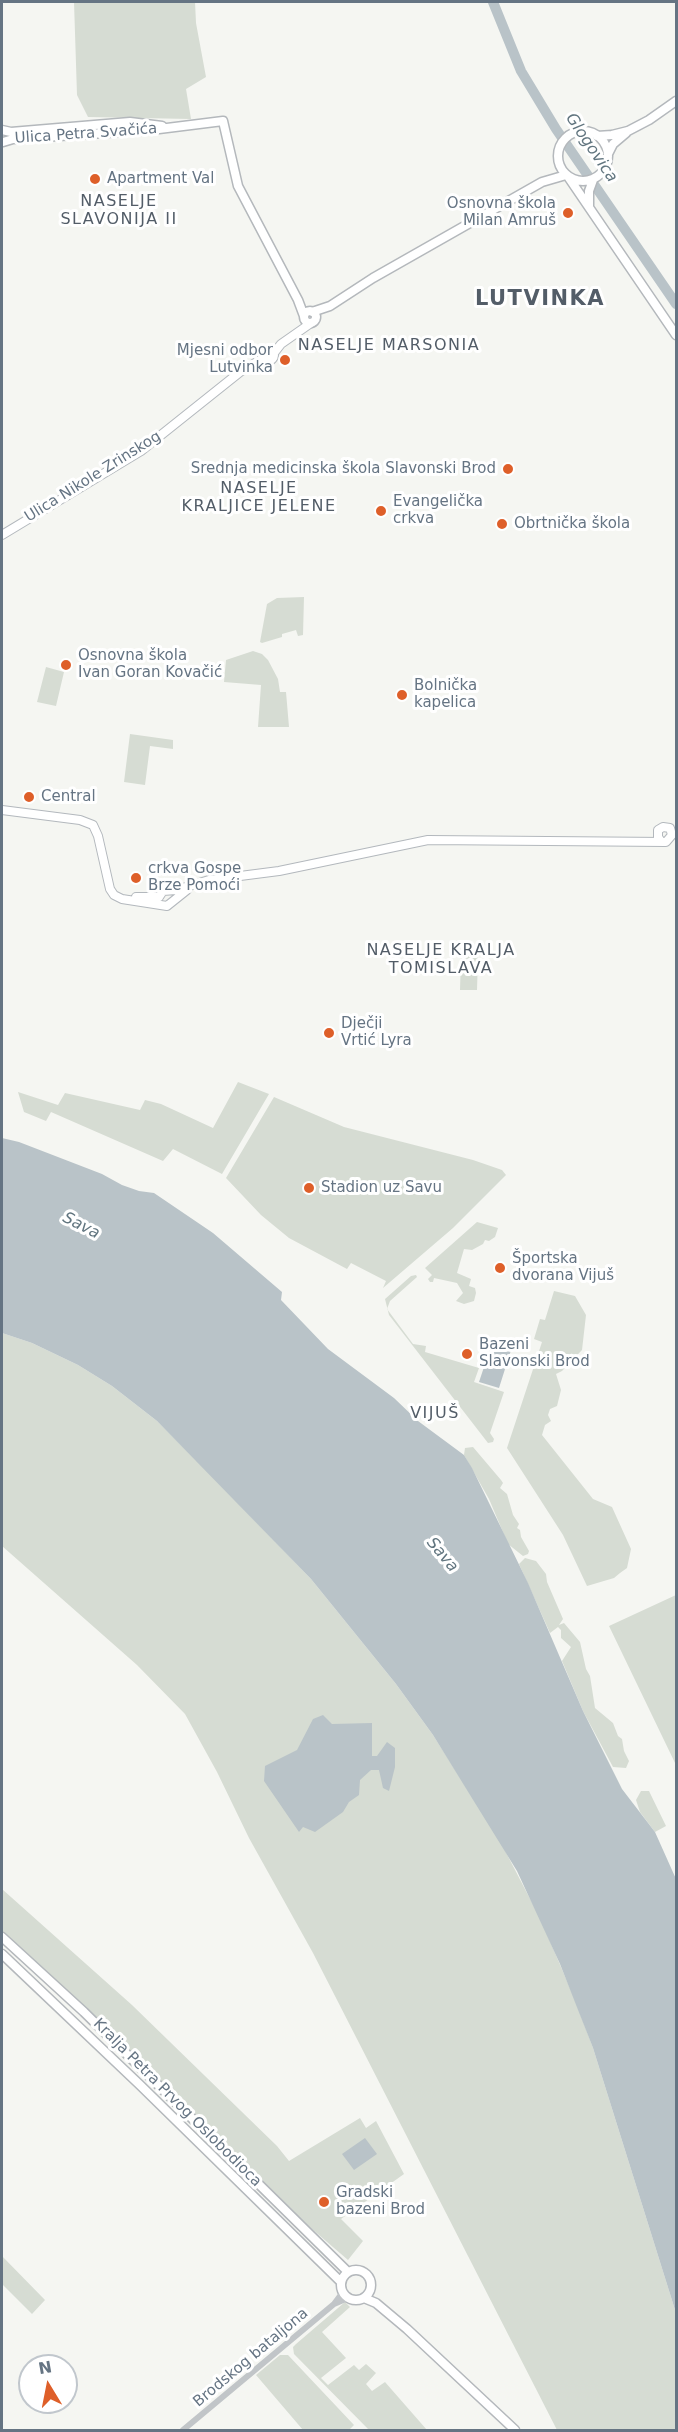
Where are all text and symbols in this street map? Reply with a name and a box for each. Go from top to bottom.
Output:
water label: Glogovica [561,110,621,186]
street label: Ulica Petra Svačića [14,120,158,148]
place label: Apartment Val [107,170,214,188]
marker: Apartment Val [88,172,102,186]
district label: NASELJE SLAVONIJA II [60,192,178,230]
place label: Osnovna škola Milan Amruš [447,195,556,230]
marker: Osnovna škola Milan Amruš [561,206,575,220]
district label: LUTVINKA [475,287,605,313]
district label: NASELJE MARSONIA [298,336,480,356]
place label: Mjesni odbor Lutvinka [177,342,273,377]
marker: Mjesni odbor Lutvinka [278,353,292,367]
street label: Ulica Nikole Zrinskog [22,428,164,526]
place label: Srednja medicinska škola Slavonski Brod [191,460,496,478]
marker: Srednja medicinska škola Slavonski Brod [501,462,515,476]
district label: NASELJE KRALJICE JELENE [181,479,337,517]
place label: Evangelička crkva [393,493,483,528]
marker: Evangelička crkva [374,504,388,518]
place label: Obrtnička škola [514,515,630,533]
marker: Obrtnička škola [495,517,509,531]
place label: Osnovna škola Ivan Goran Kovačić [78,647,222,682]
marker: Osnovna škola Ivan Goran Kovačić [59,658,73,672]
place label: Bolnička kapelica [414,677,477,712]
marker: Bolnička kapelica [395,688,409,702]
place label: Central [41,788,96,806]
marker: Central [22,790,36,804]
place label: crkva Gospe Brze Pomoći [148,860,241,895]
marker: crkva Gospe Brze Pomoći [129,871,143,885]
district label: NASELJE KRALJA TOMISLAVA [366,941,516,979]
place label: Dječji Vrtić Lyra [341,1015,412,1050]
marker: Dječji Vrtić Lyra [322,1026,336,1040]
place label: Stadion uz Savu [321,1179,442,1197]
marker: Stadion uz Savu [302,1181,316,1195]
water label: Sava [59,1209,103,1243]
place label: Športska dvorana Vijuš [512,1250,614,1285]
marker: Športska dvorana Vijuš [493,1261,507,1275]
place label: Bazeni Slavonski Brod [479,1336,590,1371]
marker: Bazeni Slavonski Brod [460,1347,474,1361]
district label: VIJUŠ [410,1404,460,1424]
water label: Sava [422,1534,462,1576]
street label: Kralja Petra Prvog Oslobodioca [89,2015,265,2191]
place label: Gradski bazeni Brod [336,2184,425,2219]
marker: Gradski bazeni Brod [317,2195,331,2209]
street label: Brodskog bataljona [190,2305,312,2411]
north arrow [18,2354,78,2414]
text: N [37,2357,53,2378]

